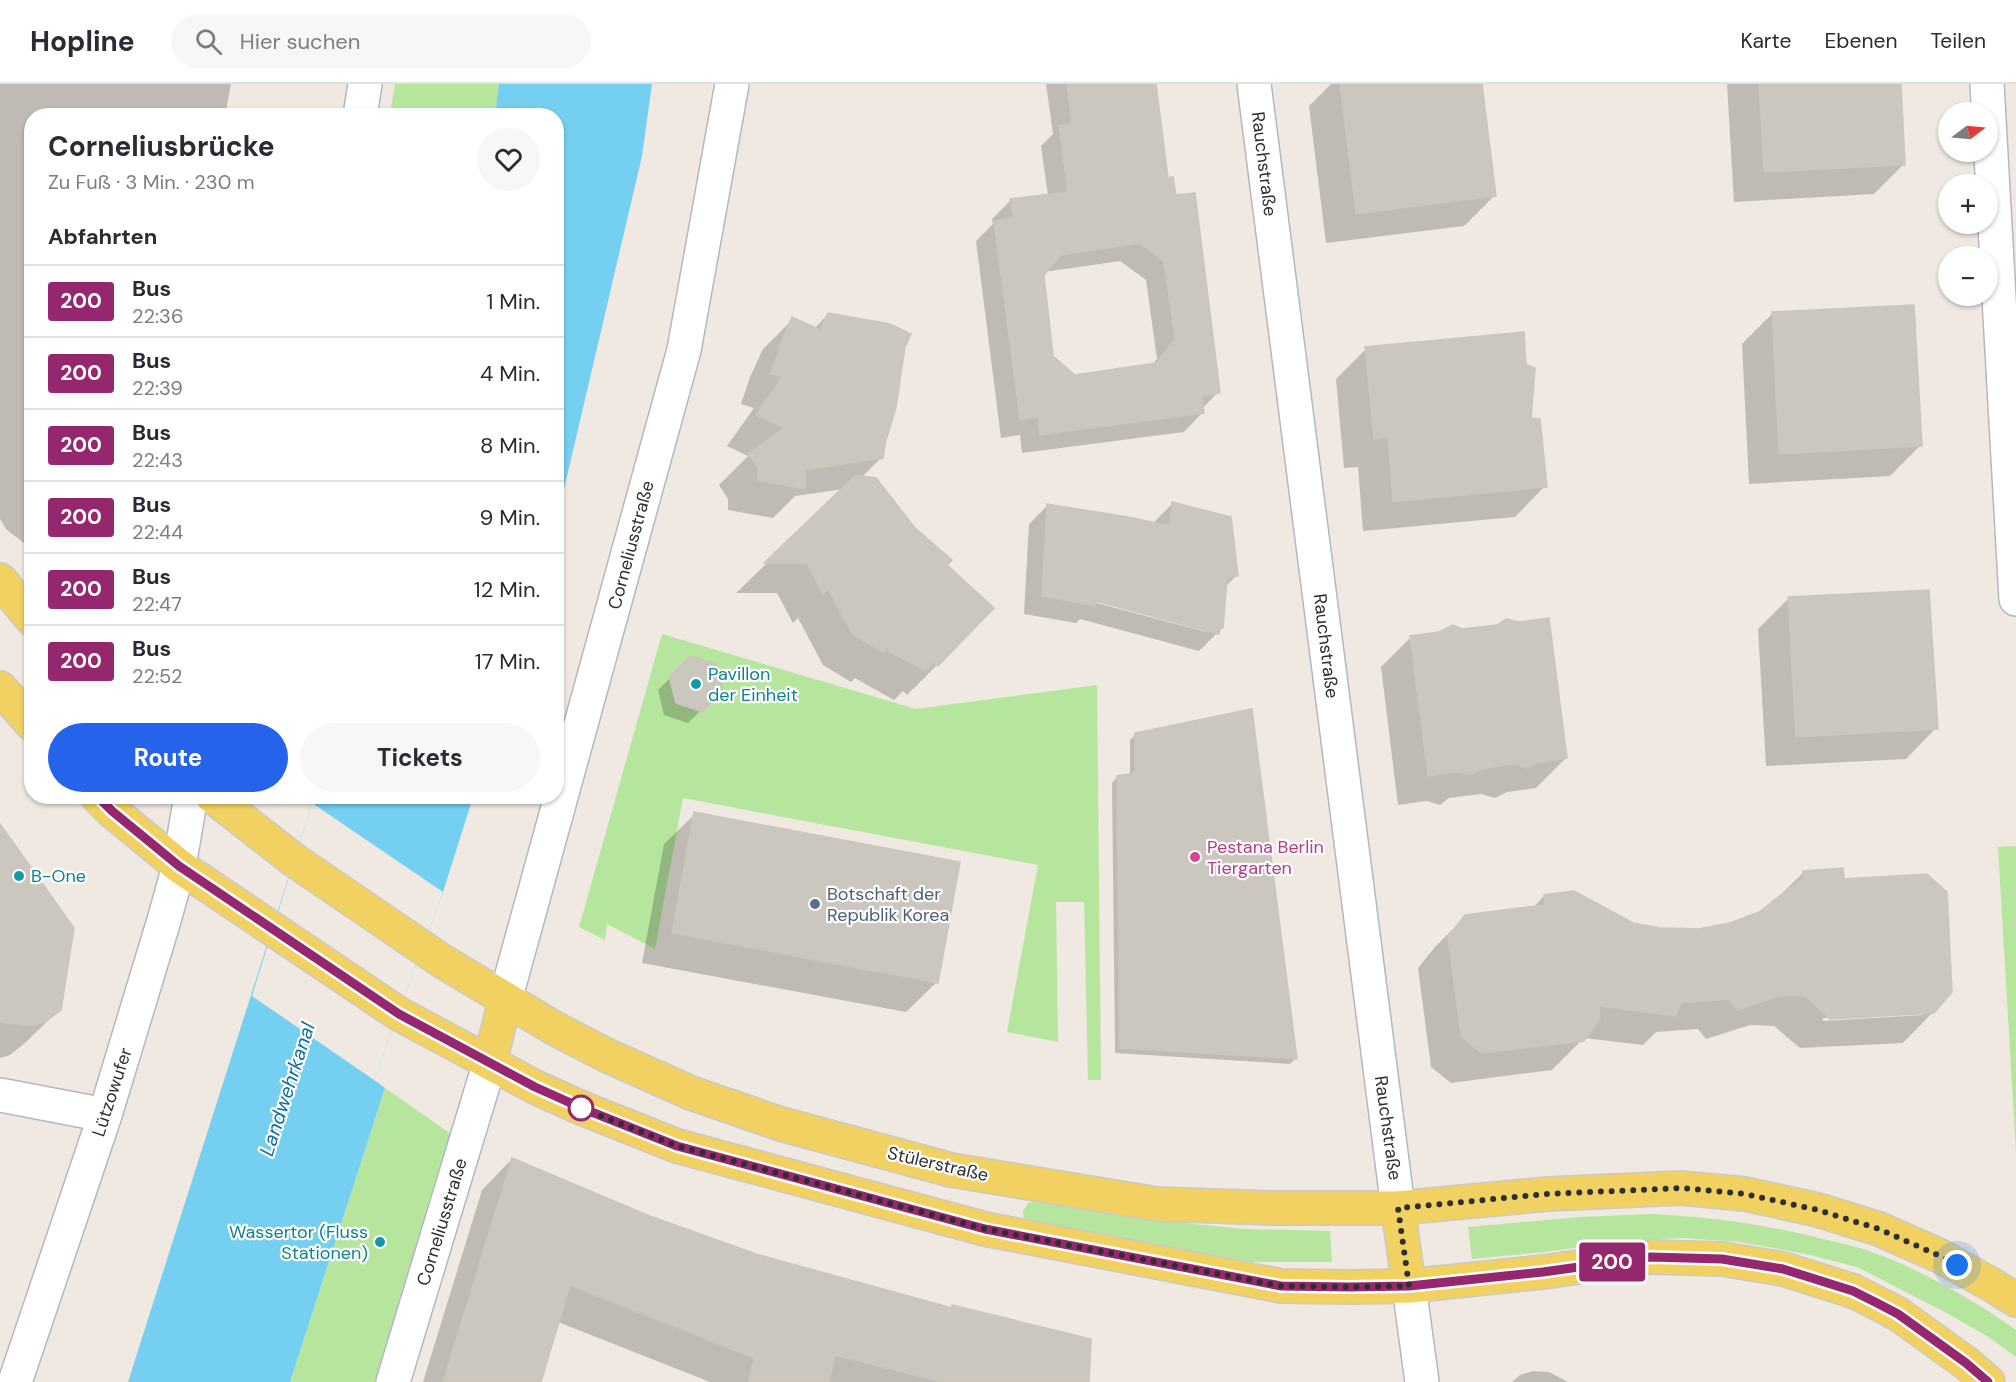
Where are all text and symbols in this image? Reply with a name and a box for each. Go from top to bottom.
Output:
search box [171,14,591,68]
text: Hopline [30,23,135,60]
icon: search [192,25,225,58]
text: Hier suchen [240,27,360,56]
text: Karte [1741,27,1791,55]
text: Ebenen [1824,27,1897,55]
text: Teilen [1930,27,1986,55]
north arrow [1938,102,1998,162]
map controls [1938,102,1998,306]
street label: Rauchstraße [1246,110,1282,218]
text: Corneliusbrücke [48,128,275,165]
button: heart [477,128,540,191]
text: Zu Fuß · 3 Min. · 230 m [48,169,255,195]
button: + [1938,174,1998,234]
text: Abfahrten [48,222,157,251]
button: − [1938,246,1998,306]
text: Bus [132,274,171,303]
text: 200 [60,287,102,315]
text: 1 Min. [487,287,540,316]
text: 22:36 [132,303,183,329]
text: Bus [132,346,171,375]
text: 200 [60,359,102,387]
text: 4 Min. [480,359,540,388]
text: 22:39 [132,375,183,401]
text: Bus [132,418,171,447]
text: 200 [60,431,102,459]
text: 8 Min. [480,431,540,460]
text: 22:43 [132,447,183,473]
street label: Corneliusstraße [602,478,660,612]
text: Bus [132,490,171,519]
text: 200 [60,503,102,531]
text: 9 Min. [480,503,540,532]
text: 22:44 [132,519,183,545]
text: Bus [132,562,171,591]
text: 200 [60,575,102,603]
text: 12 Min. [474,575,540,604]
text: 22:47 [132,591,182,617]
street label: Rauchstraße [1308,592,1344,700]
text: Bus [132,634,171,663]
text: 200 [60,647,102,675]
text: 17 Min. [475,647,540,676]
place label: Pavillon der Einheit [708,662,798,707]
text: 22:52 [132,663,182,689]
marker: Pavillon der Einheit [689,677,703,691]
button: Route [48,723,288,792]
button: Tickets [300,723,540,792]
place label: Pestana Berlin Tiergarten [1207,835,1324,880]
marker: Pestana Berlin Tiergarten [1188,850,1202,864]
place label: B-One [31,864,86,888]
marker: B-One [12,869,26,883]
place label: Botschaft der Republik Korea [827,882,949,927]
marker: Botschaft der Republik Korea [808,897,822,911]
water label: Landwehrkanal [253,1019,321,1159]
street label: Lützowufer [86,1044,138,1140]
street label: Rauchstraße [1369,1074,1407,1182]
unlabelled marker [568,1095,594,1121]
street label: Stülerstraße [885,1141,991,1187]
street label: Corneliusstraße [411,1155,473,1289]
place label: Wassertor (Fluss Stationen) [229,1220,368,1265]
marker: Wassertor (Fluss Stationen) [373,1235,387,1249]
line badge: 200 [1578,1242,1646,1282]
text: 200 [1591,1248,1633,1276]
your location [1942,1250,1972,1280]

